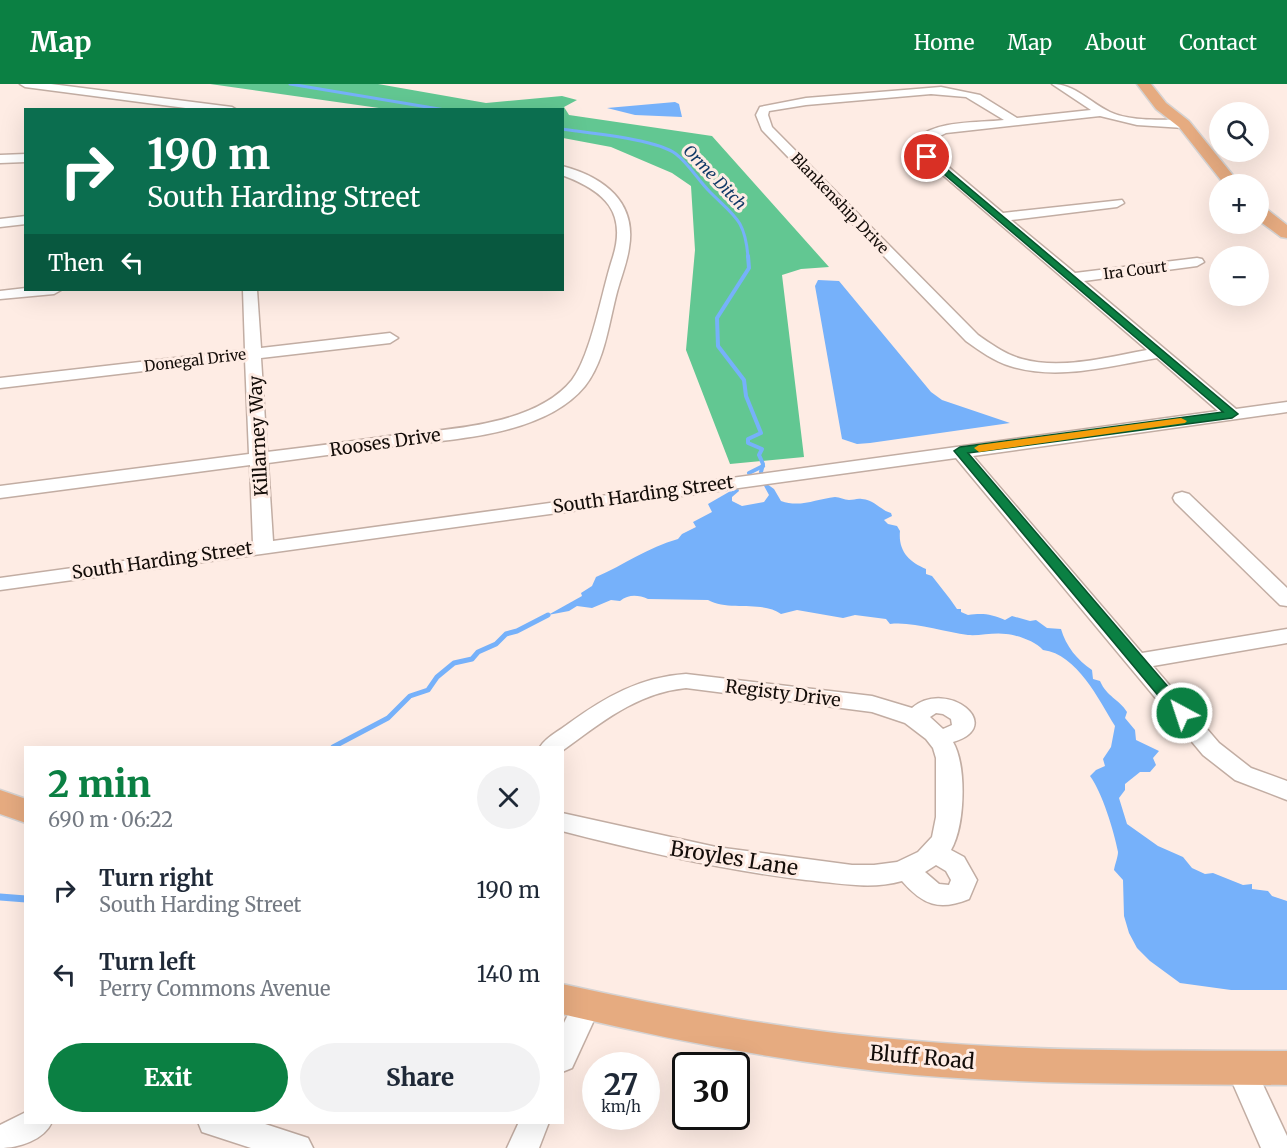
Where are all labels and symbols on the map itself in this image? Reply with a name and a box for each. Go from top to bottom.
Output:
pin [901,131,952,182]
water label: Orme Ditch [679,141,751,213]
street label: Blankenship Drive [787,149,893,258]
street label: Ira Court [1102,257,1168,283]
street label: Donegal Drive [143,344,247,376]
street label: Killarney Way [243,375,273,497]
street label: Rooses Drive [328,423,442,461]
street label: South Harding Street [551,470,735,518]
street label: South Harding Street [70,536,254,584]
street label: Registy Drive [724,675,842,711]
position arrow [1150,681,1214,745]
street label: Broyles Lane [668,835,800,881]
street label: Bluff Road [868,1039,976,1075]
speed limit sign: 30 [672,1052,750,1130]

